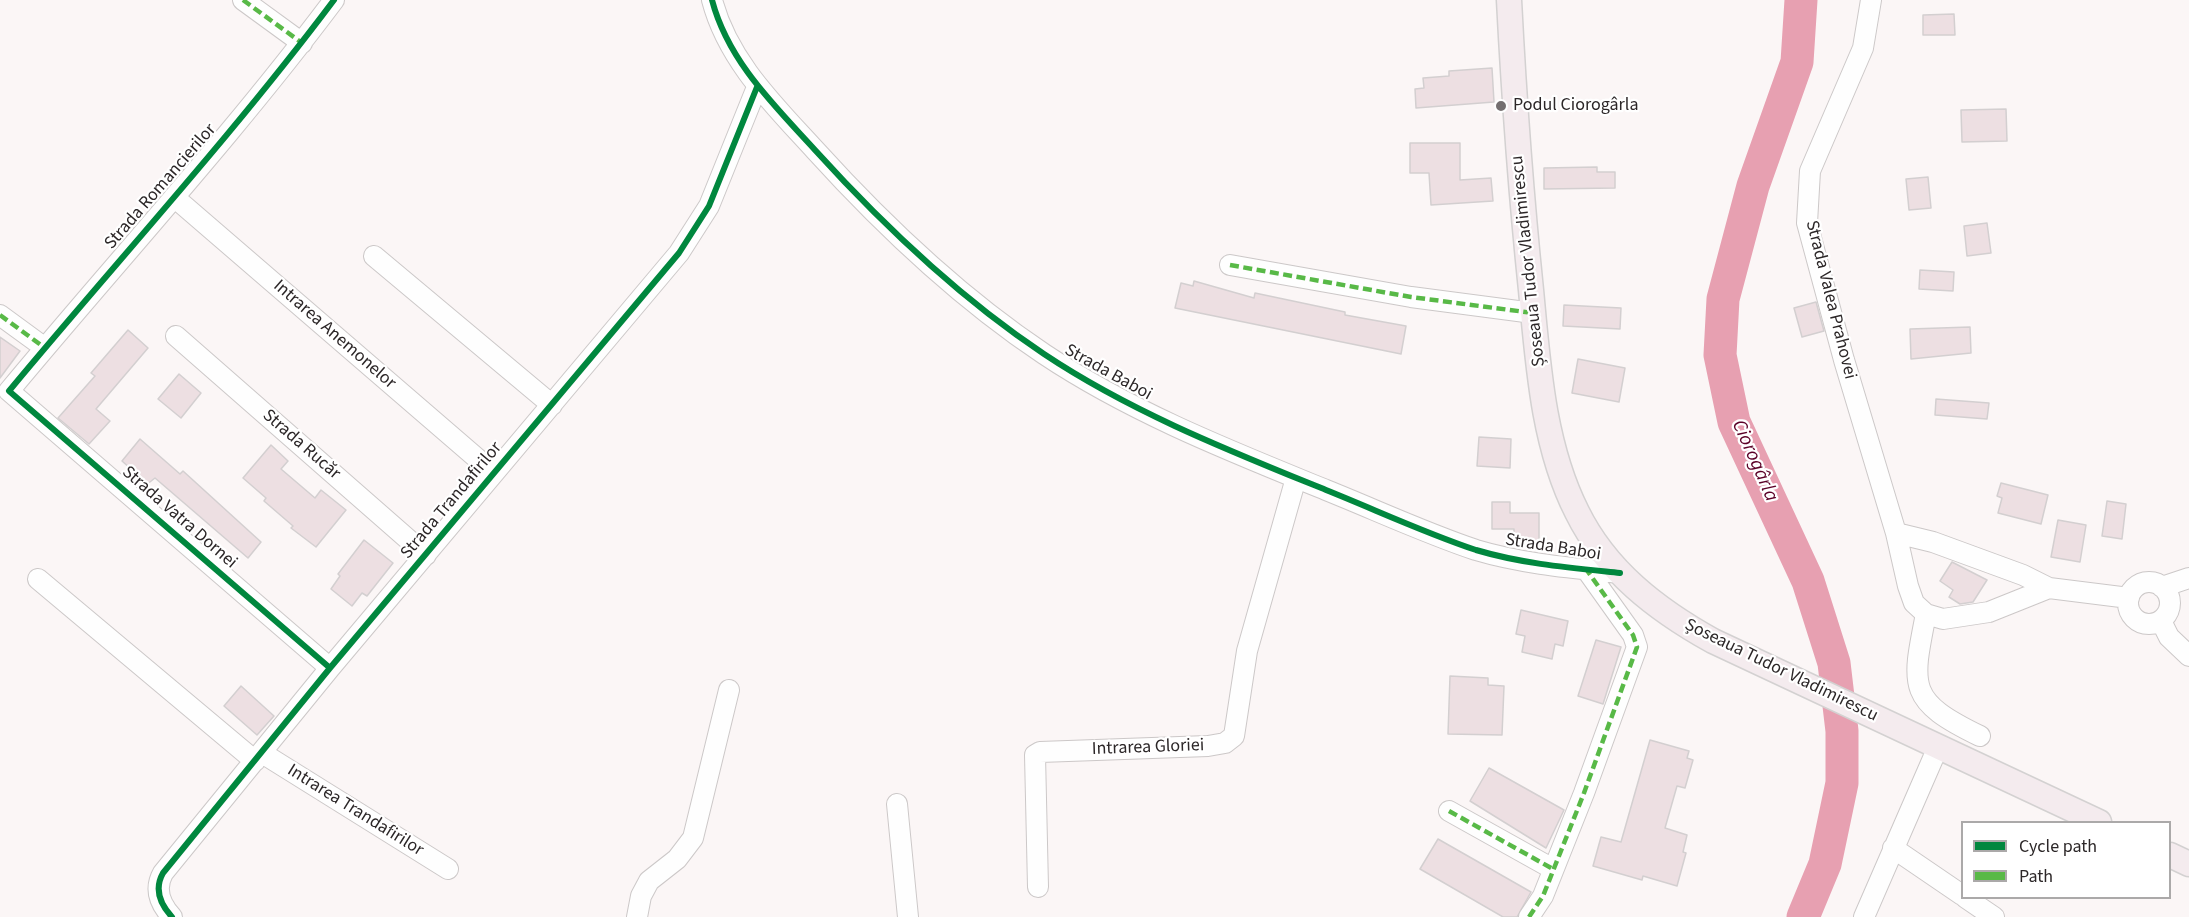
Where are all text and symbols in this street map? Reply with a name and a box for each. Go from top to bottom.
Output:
place label: Podul Ciorogârla [1513,95,1639,117]
marker: Podul Ciorogârla [1494,99,1508,113]
street label: Strada Romancierilor [101,120,221,254]
street label: Șoseaua Tudor Vladimirescu [1507,154,1551,368]
street label: Strada Valea Prahovei [1800,218,1860,382]
street label: Intrarea Anemonelor [268,276,400,394]
street label: Strada Baboi [1061,340,1155,406]
street label: Strada Rucăr [258,405,344,485]
water label: Ciorogârla [1725,416,1783,506]
street label: Strada Trandafirilor [397,438,507,564]
street label: Strada Vatra Dornei [117,462,241,574]
street label: Strada Baboi [1504,530,1602,566]
street label: Șoseaua Tudor Vladimirescu [1681,615,1881,727]
street label: Intrarea Gloriei [1091,735,1205,761]
street label: Intrarea Trandafirilor [283,760,427,862]
legend [1961,821,2171,899]
text: Cycle path [2019,834,2097,859]
text: Path [2019,864,2053,889]

